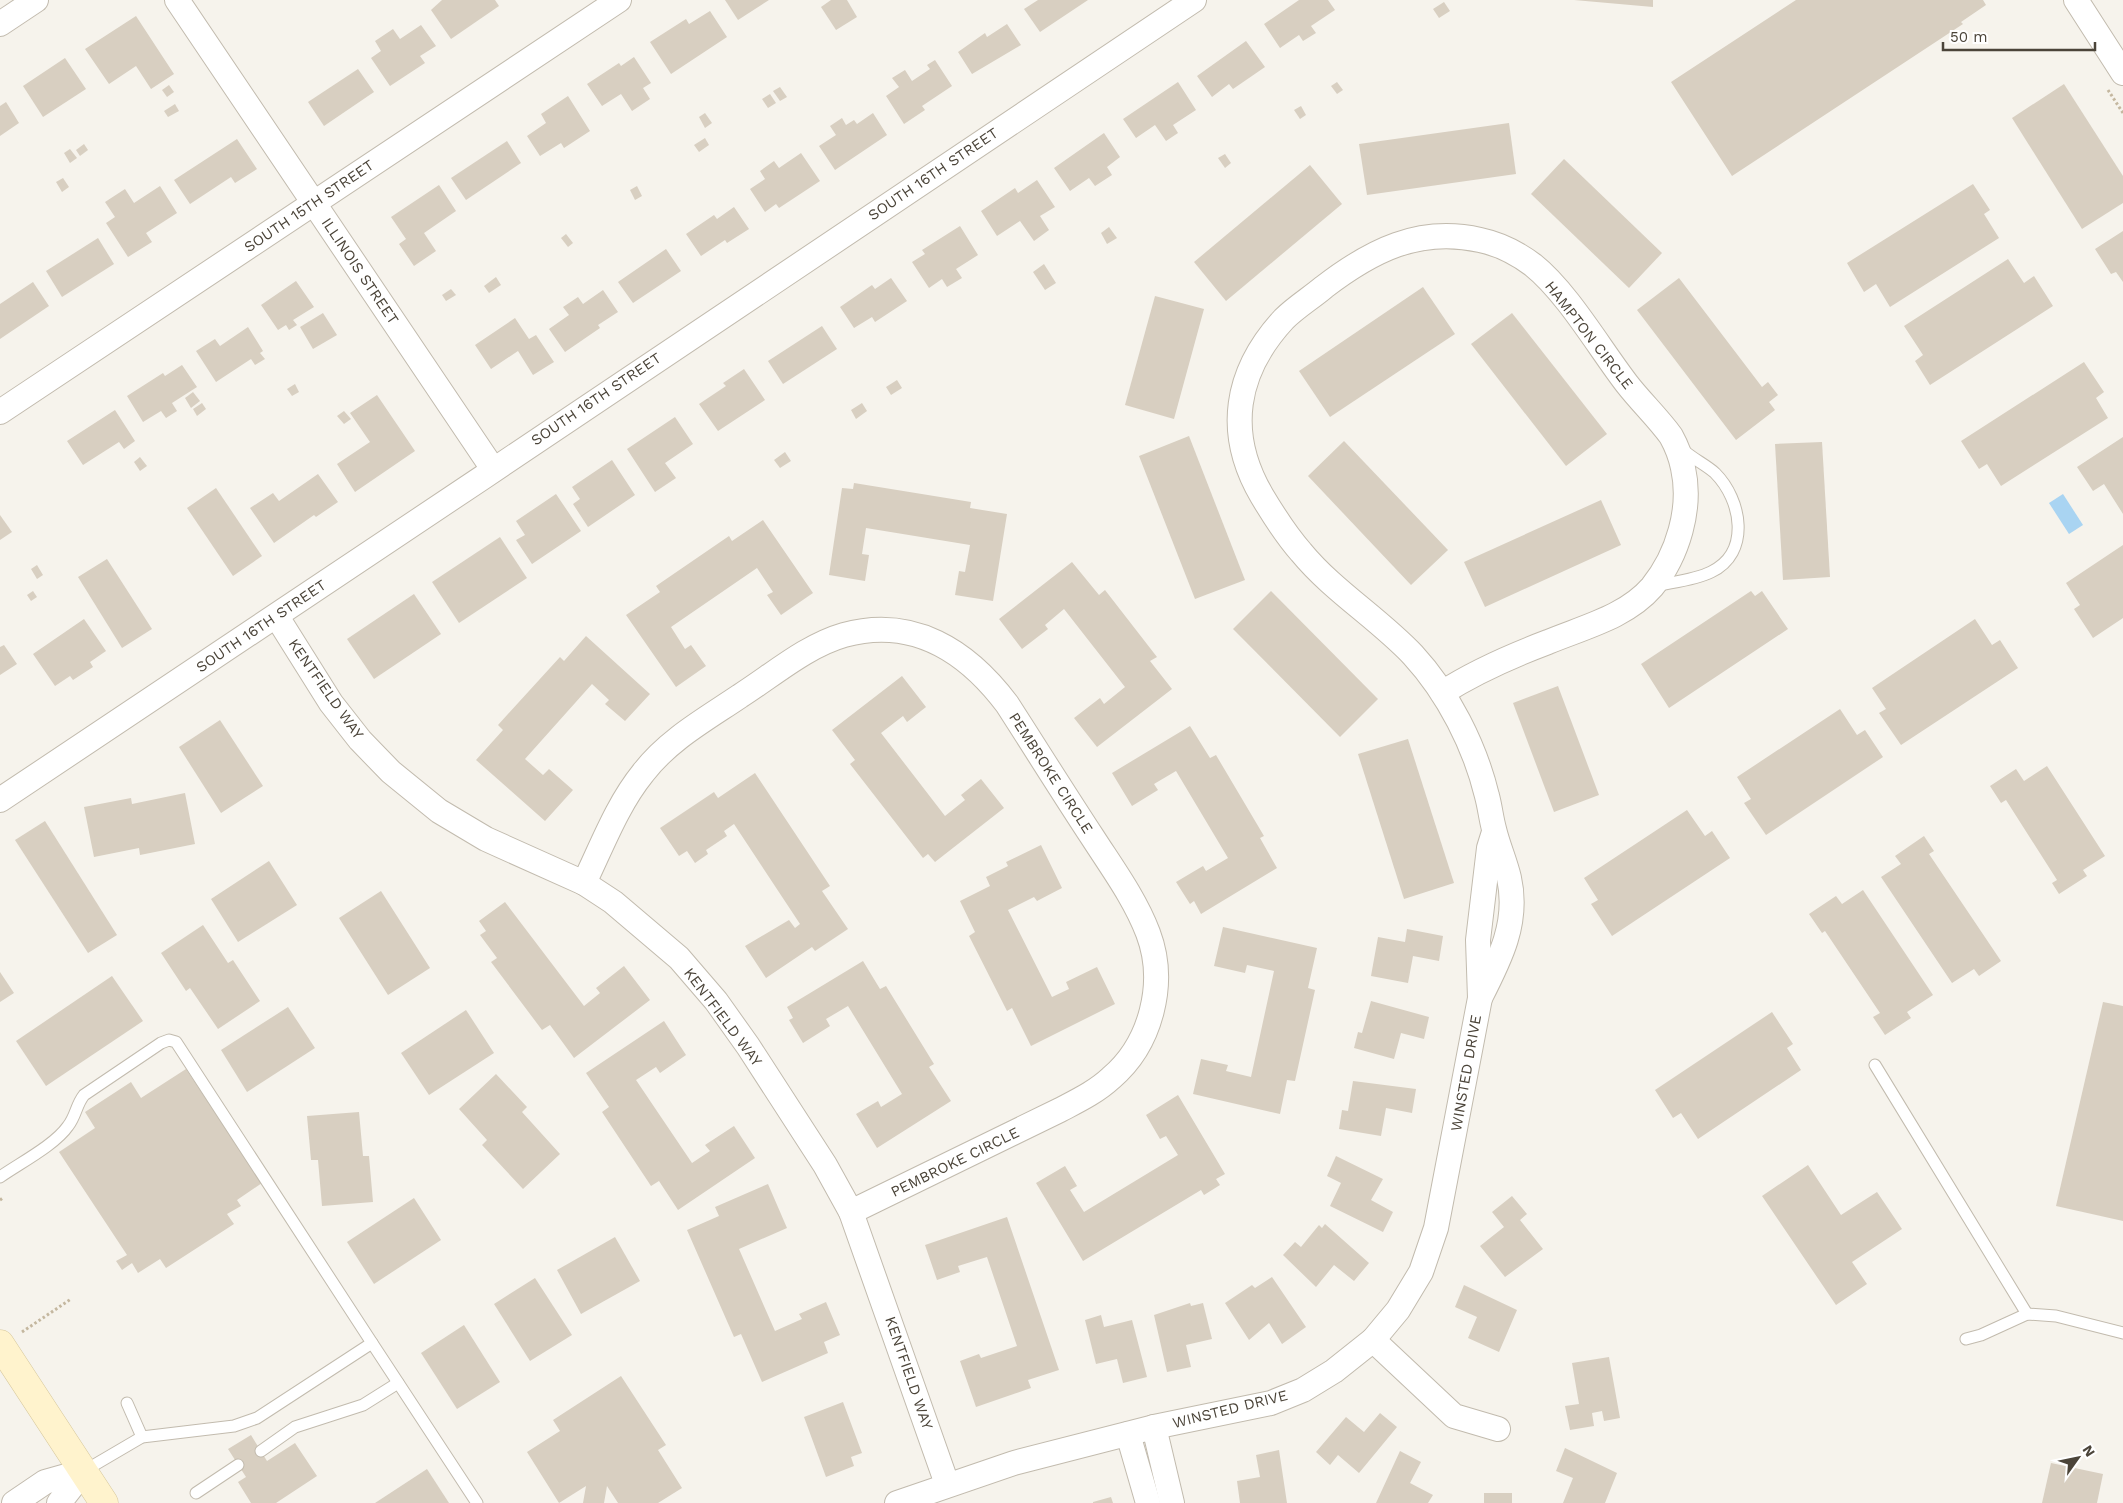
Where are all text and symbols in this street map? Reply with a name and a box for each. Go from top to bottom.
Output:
scale bar [1943,20,2096,52]
text: 50 m [1950,28,1987,46]
street label: SOUTH 16TH STREET [865,124,1001,224]
street label: SOUTH 15TH STREET [241,156,377,256]
street label: ILLINOIS STREET [318,214,402,328]
street label: HAMPTON CIRCLE [1541,277,1637,393]
street label: SOUTH 16TH STREET [528,349,664,449]
street label: SOUTH 16TH STREET [193,576,329,676]
street label: KENTFIELD WAY [285,635,368,743]
street label: PEMBROKE CIRCLE [1005,709,1097,837]
street label: KENTFIELD WAY [680,964,766,1070]
street label: WINSTED DRIVE [1447,1013,1485,1133]
street label: PEMBROKE CIRCLE [888,1123,1022,1201]
street label: KENTFIELD WAY [881,1314,937,1432]
street label: WINSTED DRIVE [1171,1386,1289,1432]
north arrow [2053,1433,2103,1483]
text: N [2079,1442,2098,1460]

